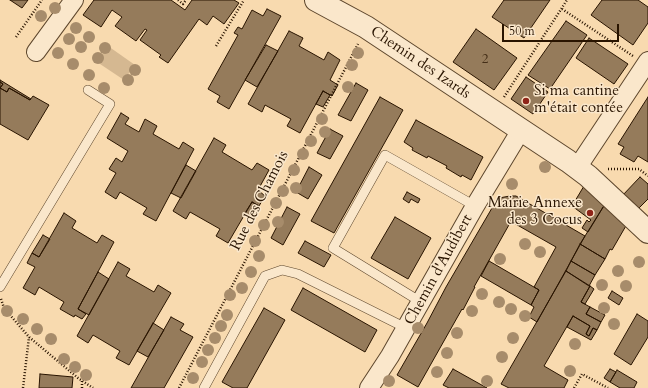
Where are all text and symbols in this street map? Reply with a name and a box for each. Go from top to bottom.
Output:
scale bar [504,16,621,42]
street label: Chemin des Izards [367,23,473,103]
text: 50 m [509,23,535,39]
house number: 2 [482,52,488,68]
place label: Si ma cantine m'était contée [534,83,623,118]
marker: Si ma cantine m'était contée [521,96,531,106]
street label: Rue des Chamois [227,148,293,254]
place label: Mairie Annexe des 3 Cocus [488,195,582,230]
marker: Mairie Annexe des 3 Cocus [585,208,595,218]
street label: Chemin d'Audibert [401,212,477,328]

